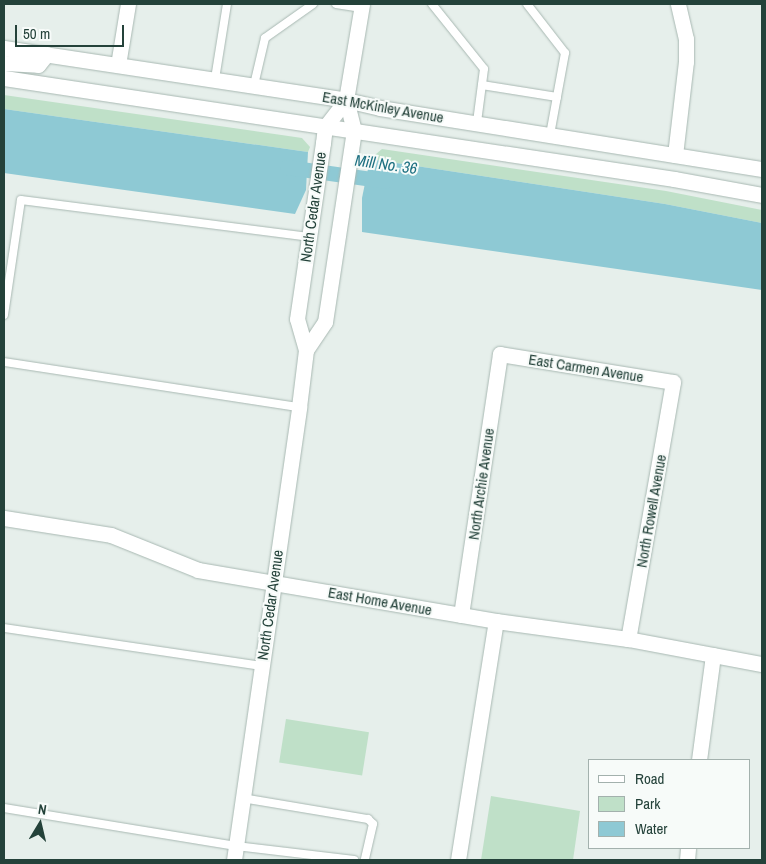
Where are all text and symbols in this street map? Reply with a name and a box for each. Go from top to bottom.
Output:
scale bar [18,15,126,47]
text: 50 m [23,23,50,44]
street label: East McKinley Avenue [321,87,445,127]
street label: North Cedar Avenue [296,150,330,264]
water label: Mill No. 36 [354,150,418,178]
street label: East Carmen Avenue [527,350,645,386]
street label: North Archie Avenue [464,426,498,542]
street label: North Rowell Avenue [632,453,670,569]
street label: North Cedar Avenue [253,548,287,662]
street label: East Home Avenue [326,583,434,619]
legend [588,759,751,849]
text: Road [635,768,664,789]
text: Park [635,793,660,814]
north arrow [15,799,65,849]
text: N [37,800,48,819]
text: Water [635,818,667,839]

